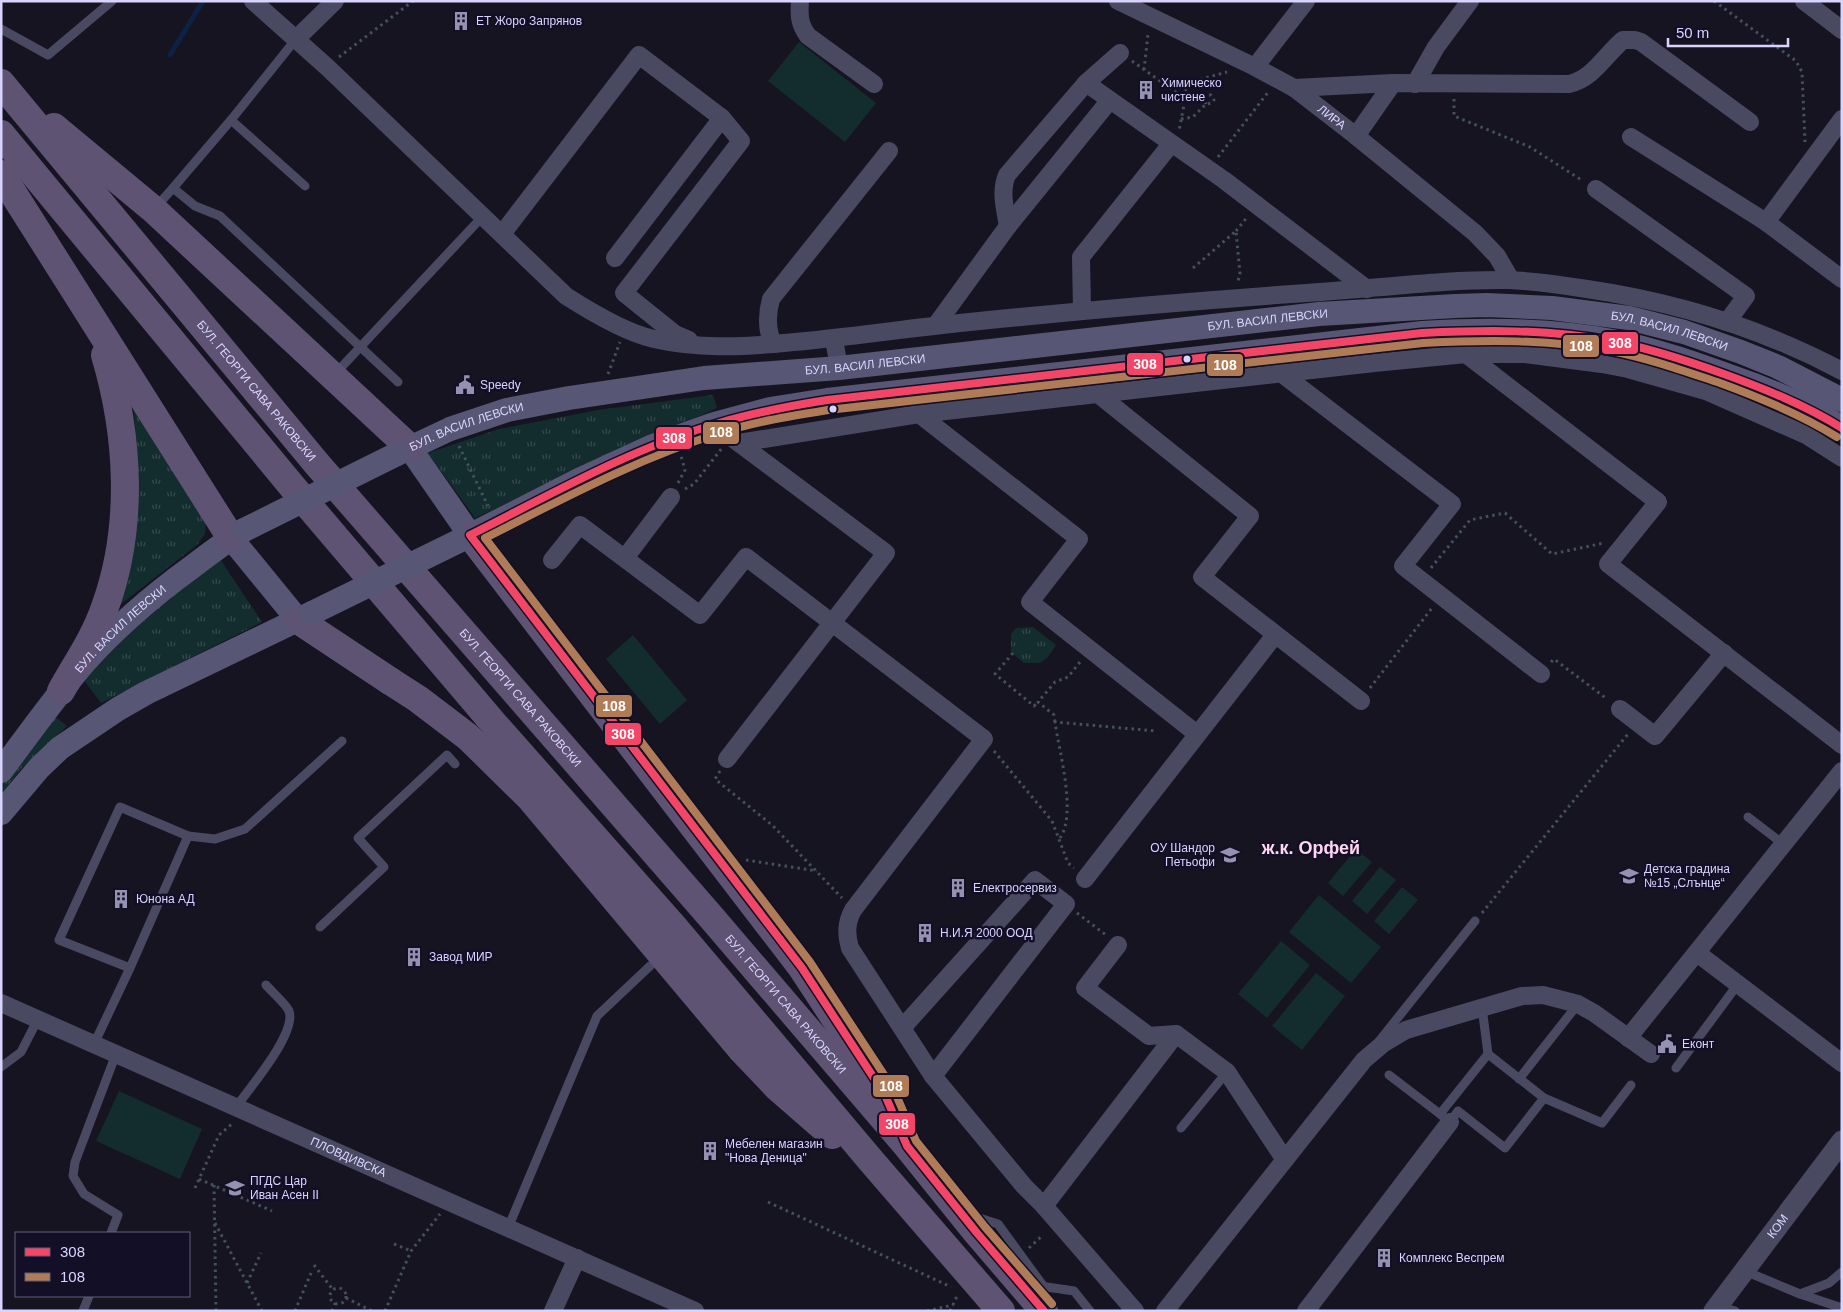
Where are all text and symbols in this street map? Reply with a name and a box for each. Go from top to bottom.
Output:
building icon: ЕТ Жоро Запрянов [450,10,472,32]
place label: ЕТ Жоро Запрянов [476,14,582,28]
scale bar [1668,15,1788,47]
text: 50 m [1676,24,1709,41]
place label: Химическо чистене [1161,76,1222,104]
building icon: Химическо чистене [1135,79,1157,101]
street label: ЛИРА [1315,102,1348,132]
street label: БУЛ. ВАСИЛ ЛЕВСКИ [1207,306,1328,334]
street label: БУЛ. ВАСИЛ ЛЕВСКИ [1610,309,1730,354]
street label: БУЛ. ГЕОРГИ САВА РАКОВСКИ [194,318,319,464]
line badge: 308 [1601,331,1639,355]
line badge: 108 [1562,334,1600,358]
text: 308 [1608,335,1632,351]
text: 108 [1569,338,1593,354]
street label: БУЛ. ВАСИЛ ЛЕВСКИ [804,351,926,378]
line badge: 308 [1126,352,1164,376]
line badge: 108 [1206,353,1244,377]
unlabelled marker [1182,354,1192,364]
text: 308 [1133,356,1157,372]
text: 108 [1213,357,1237,373]
public building icon: Speedy [454,374,476,396]
place label: Speedy [480,378,521,392]
street label: БУЛ. ВАСИЛ ЛЕВСКИ [407,400,525,454]
unlabelled marker [828,404,838,414]
line badge: 108 [702,421,740,445]
text: 108 [709,424,733,440]
line badge: 308 [655,426,693,450]
text: 308 [662,430,686,446]
street label: БУЛ. ВАСИЛ ЛЕВСКИ [72,582,169,676]
street label: БУЛ. ГЕОРГИ САВА РАКОВСКИ [457,626,584,770]
line badge: 108 [595,694,633,718]
text: 108 [602,698,626,714]
line badge: 308 [604,722,642,746]
text: 308 [611,726,635,742]
district label: ж.к. Орфей [1261,838,1360,858]
place label: ОУ Шандор Петьофи [1150,841,1215,869]
school or university icon: ОУ Шандор Петьофи [1219,844,1241,866]
place label: Детска градина №15 „Слънце“ [1644,862,1730,890]
school or university icon: Детска градина №15 „Слънце“ [1618,865,1640,887]
building icon: Електросервиз [947,877,969,899]
place label: Електросервиз [973,881,1057,895]
building icon: Юнона АД [110,888,132,910]
place label: Юнона АД [136,892,195,906]
building icon: Н.И.Я 2000 ООД [914,922,936,944]
place label: Н.И.Я 2000 ООД [940,926,1033,940]
street label: БУЛ. ГЕОРГИ САВА РАКОВСКИ [722,932,849,1076]
building icon: Завод МИР [403,946,425,968]
place label: Завод МИР [429,950,493,964]
public building icon: Еконт [1656,1033,1678,1055]
place label: Еконт [1682,1037,1715,1051]
line badge: 108 [872,1074,910,1098]
text: 108 [879,1078,903,1094]
line badge: 308 [878,1112,916,1136]
text: 308 [885,1116,909,1132]
street label: ПЛОВДИВСКА [308,1134,388,1180]
place label: Мебелен магазин "Нова Деница" [725,1137,823,1165]
building icon: Мебелен магазин "Нова Деница" [699,1140,721,1162]
place label: ПГДС Цар Иван Асен II [250,1174,319,1202]
school or university icon: ПГДС Цар Иван Асен II [224,1177,246,1199]
street label: КОМ [1764,1212,1791,1241]
legend [15,1232,190,1297]
text: 308 [60,1243,85,1260]
building icon: Комплекс Веспрем [1373,1247,1395,1269]
place label: Комплекс Веспрем [1399,1251,1505,1265]
text: 108 [60,1268,85,1285]

